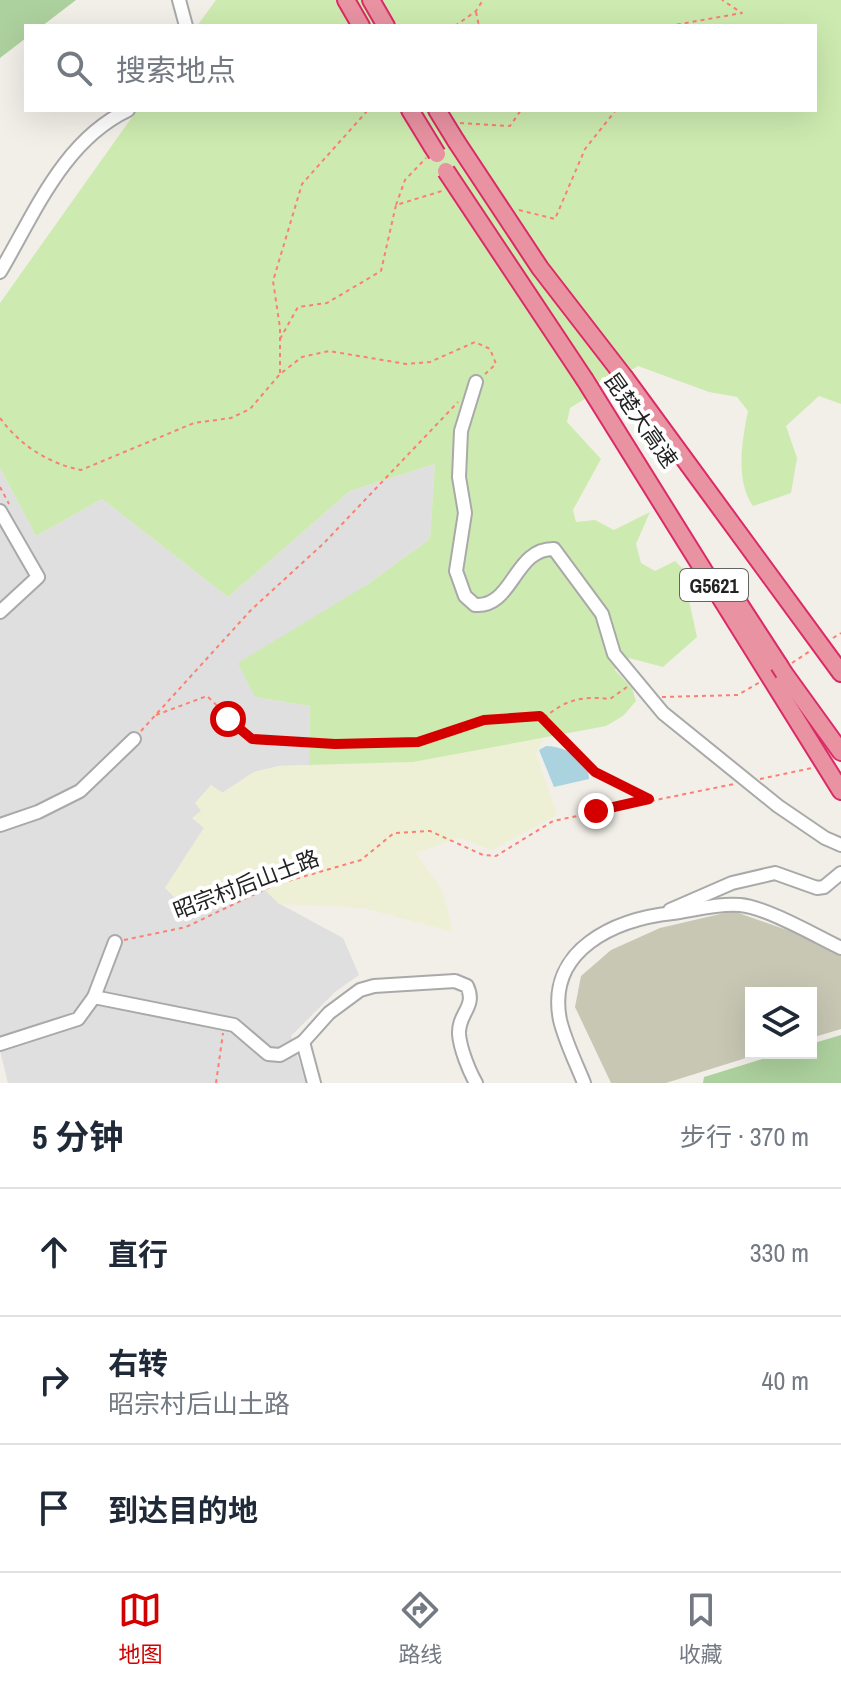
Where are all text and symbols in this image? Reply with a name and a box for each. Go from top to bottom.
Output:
search box [24,24,817,112]
icon: search [52,46,96,90]
text: 搜索地点 [116,50,236,90]
street label: 昆楚大高速 [597,366,685,474]
road number: G5621 [680,569,748,601]
route start [210,701,246,737]
route end [578,793,614,829]
street label: 昭宗村后山土路 [169,842,323,926]
map controls [745,987,817,1059]
button: layers [745,987,817,1059]
text: 5 分钟 [32,1114,123,1160]
text: 步行 · 370 m [680,1119,809,1154]
icon: ahead [32,1230,76,1274]
text: 直行 [108,1234,168,1274]
text: 330 m [750,1235,809,1270]
text: 右转 [108,1343,168,1383]
icon: right [32,1358,76,1402]
text: 40 m [762,1363,809,1398]
text: 昭宗村后山土路 [108,1386,290,1421]
icon: arrive [32,1486,76,1530]
text: 到达目的地 [108,1490,258,1530]
tab: 地图 [118,1588,162,1669]
tab: 路线 [398,1588,443,1669]
tab: 收藏 [679,1588,723,1669]

